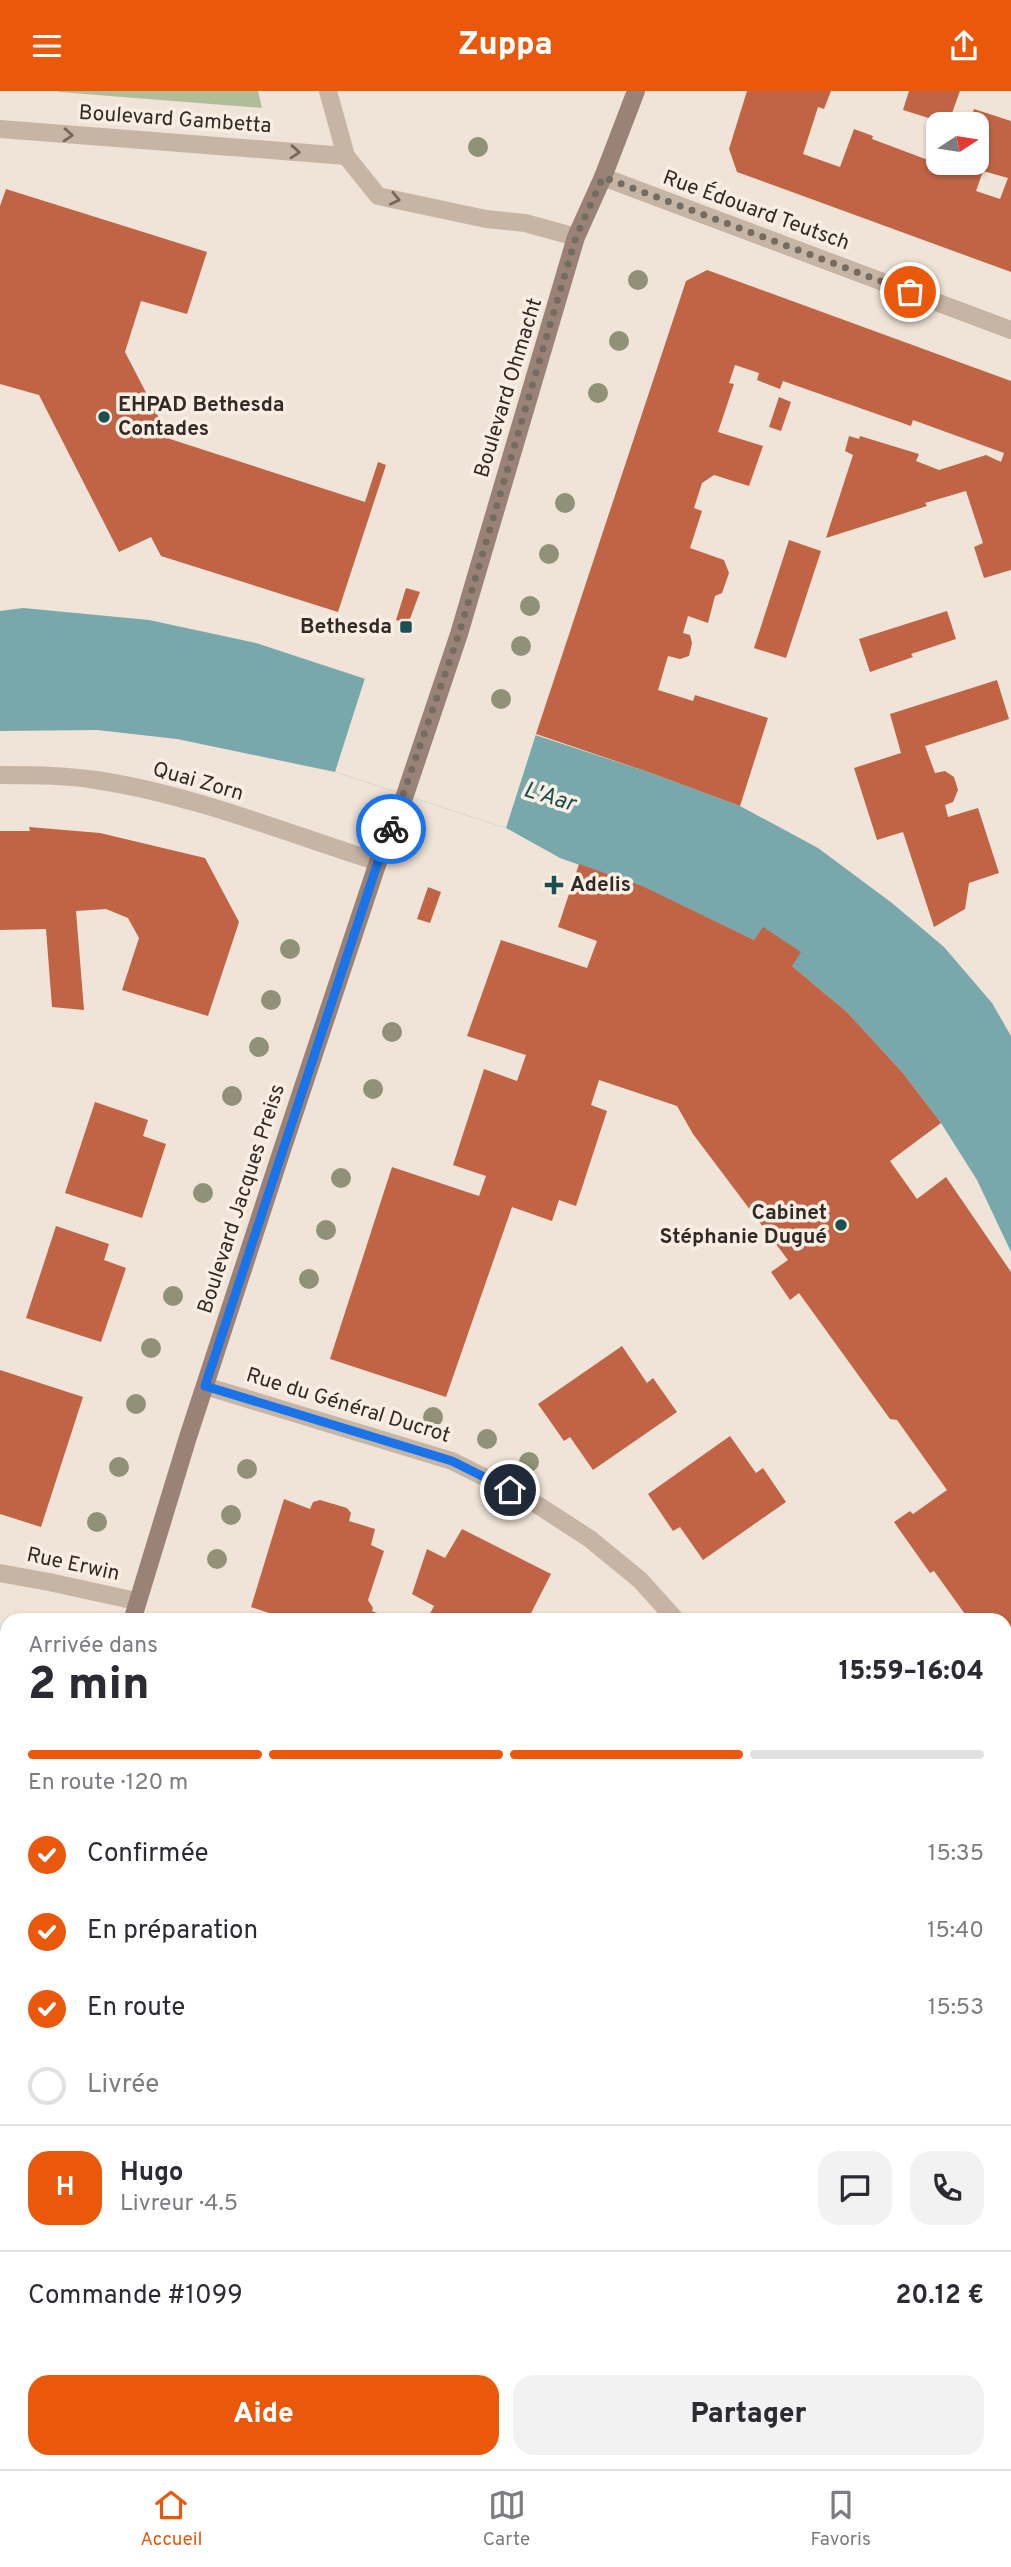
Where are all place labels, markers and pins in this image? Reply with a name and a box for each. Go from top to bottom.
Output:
pin [880,262,940,322]
place label: EHPAD Bethesda Contades [118,392,284,443]
marker: EHPAD Bethesda Contades [96,409,112,425]
place label: Bethesda [300,614,392,641]
marker: Bethesda [398,619,414,635]
place label: Adelis [570,872,631,899]
marker: Adelis [544,875,564,895]
place label: Cabinet Stéphanie Dugué [660,1200,827,1251]
marker: Cabinet Stéphanie Dugué [833,1217,849,1233]
pin [480,1460,540,1520]

